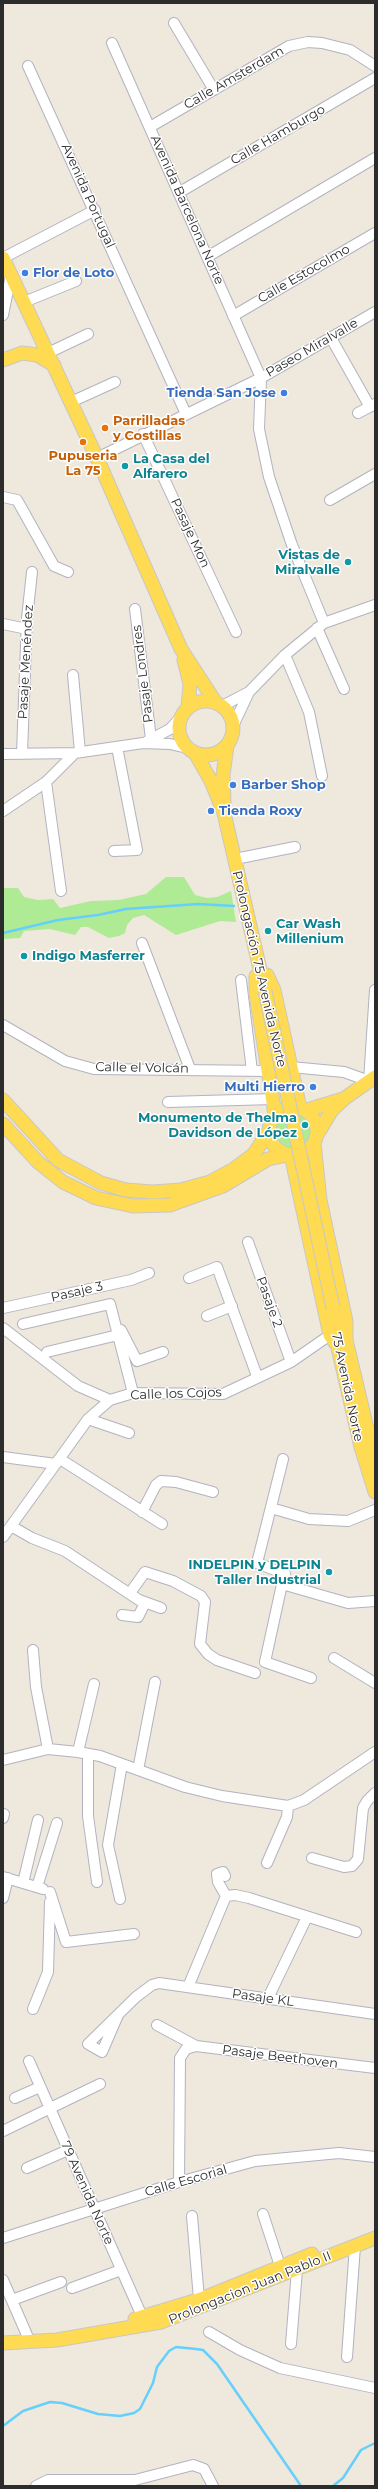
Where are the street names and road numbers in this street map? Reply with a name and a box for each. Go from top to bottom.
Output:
street label: Calle Amsterdam [181,43,287,113]
street label: Calle Hamburgo [228,102,328,168]
street label: Avenida Barcelona Norte [147,133,227,287]
street label: Avenida Portugal [58,141,118,251]
street label: Calle Estocolmo [255,241,353,307]
street label: Paseo Miralvalle [263,315,361,381]
street label: Pasaje Mon [167,496,213,570]
street label: Pasaje Menéndez [15,604,37,720]
street label: Pasaje Londres [129,624,157,724]
street label: Prolongación 75 Avenida Norte [229,869,289,1069]
street label: Calle el Volcán [95,1059,189,1077]
street label: Pasaje 2 [253,1274,285,1330]
street label: Pasaje 3 [49,1278,105,1306]
street label: 75 Avenida Norte [328,1331,366,1443]
street label: Calle los Cojos [130,1385,222,1403]
street label: Pasaje KL [231,1986,295,2010]
street label: Pasaje Beethoven [221,2042,339,2072]
street label: 79 Avenida Norte [57,2139,117,2247]
street label: Calle Escorial [143,2162,229,2200]
street label: Prolongacion Juan Pablo II [166,2248,334,2328]

